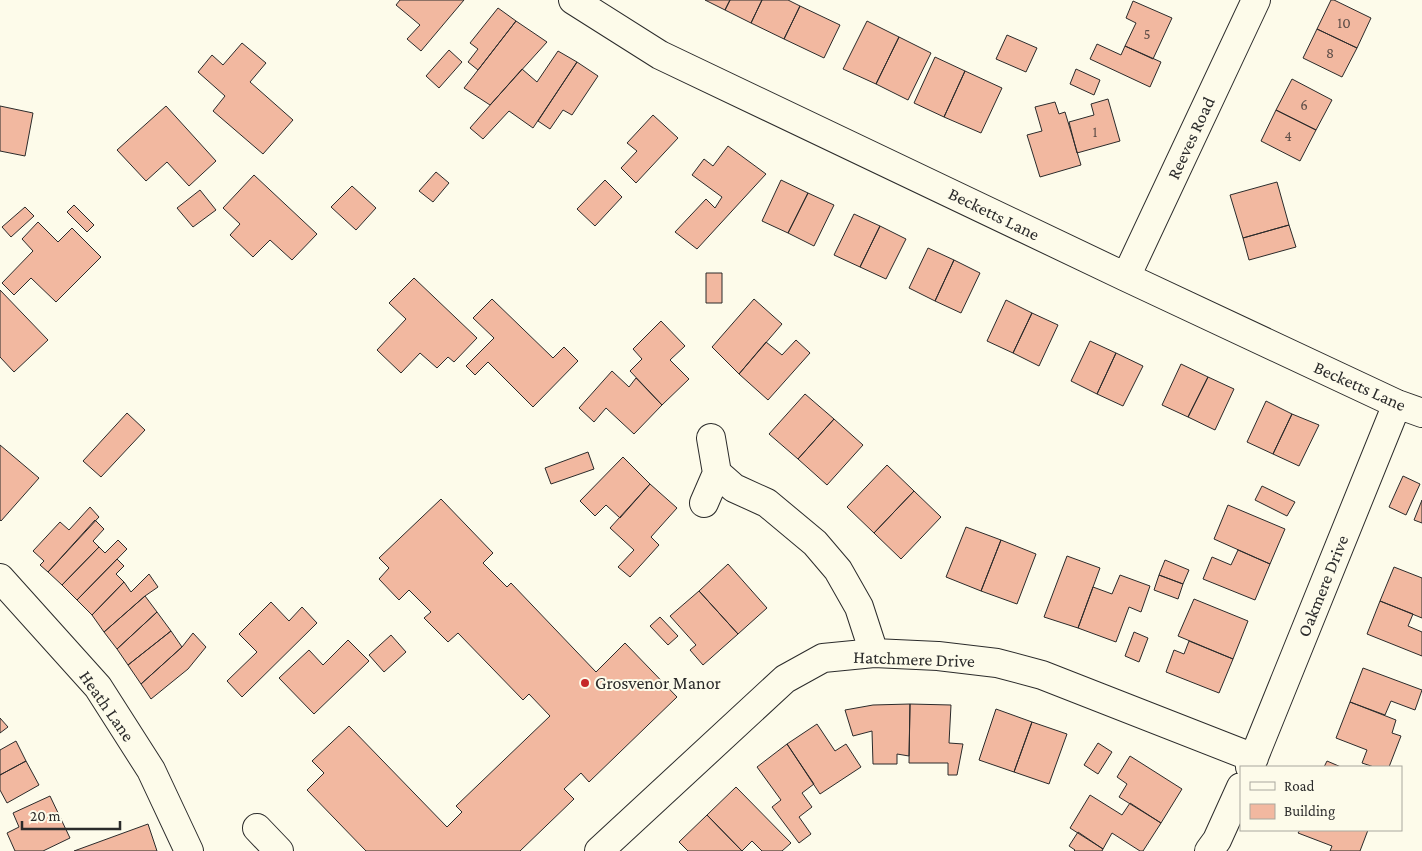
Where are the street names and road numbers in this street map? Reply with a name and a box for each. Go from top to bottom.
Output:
street label: Reeves Road [1163,93,1219,182]
street label: Becketts Lane [945,183,1043,245]
street label: Becketts Lane [1311,357,1409,415]
street label: Oakmere Drive [1294,532,1352,640]
street label: Hatchmere Drive [853,647,975,671]
street label: Heath Lane [75,667,139,745]

